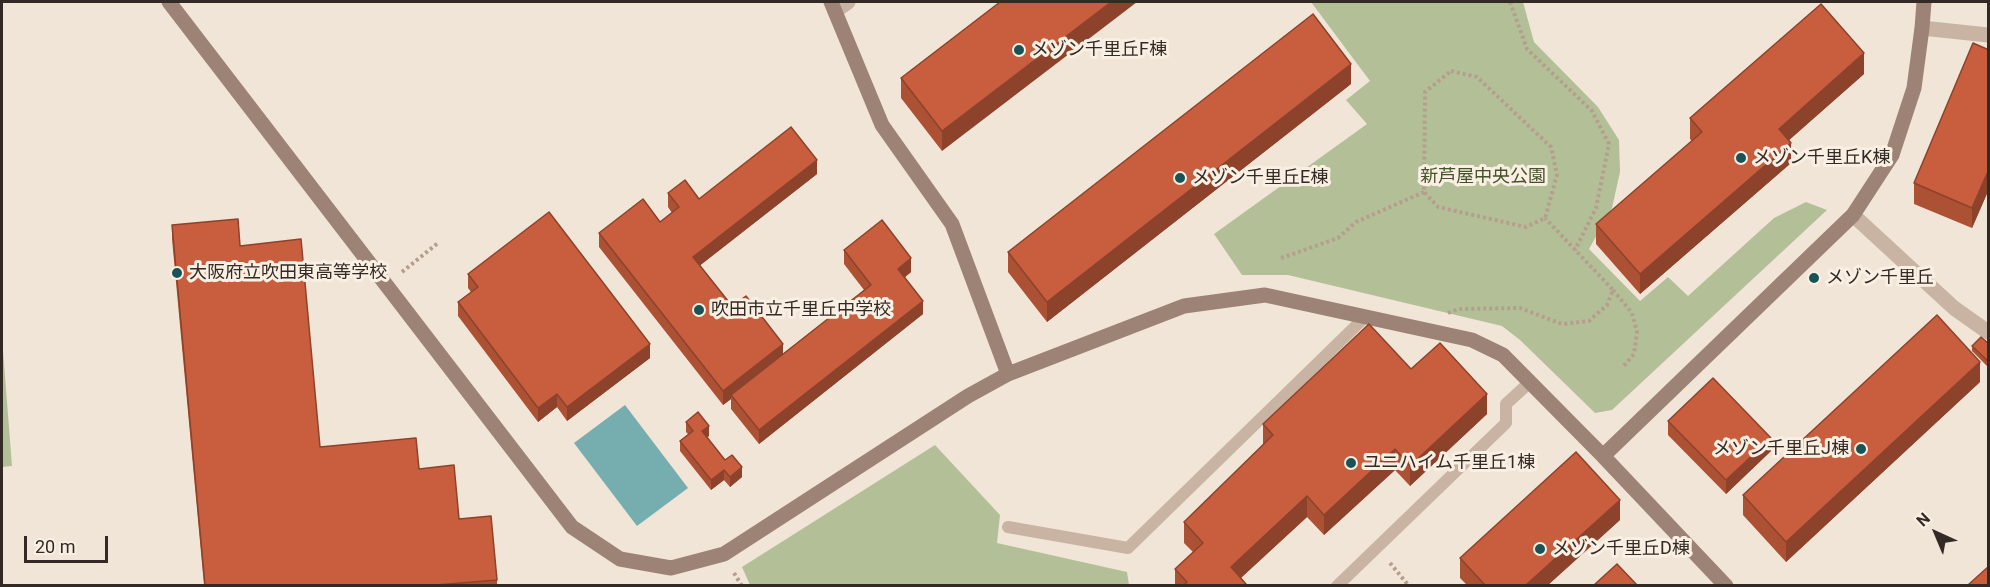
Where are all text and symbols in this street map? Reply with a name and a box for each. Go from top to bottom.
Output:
place label: メゾン千里丘F棟 [1031,39,1167,61]
marker: メゾン千里丘F棟 [1012,43,1026,57]
place label: メゾン千里丘K棟 [1753,147,1890,169]
marker: メゾン千里丘K棟 [1734,151,1748,165]
park label: 新芦屋中央公園 [1420,166,1546,188]
place label: メゾン千里丘E棟 [1192,167,1328,189]
marker: メゾン千里丘E棟 [1173,171,1187,185]
place label: 大阪府立吹田東高等学校 [189,262,387,284]
marker: 大阪府立吹田東高等学校 [170,266,184,280]
place label: メゾン千里丘 [1826,267,1934,289]
marker: メゾン千里丘 [1807,271,1821,285]
place label: 吹田市立千里丘中学校 [711,299,891,321]
marker: 吹田市立千里丘中学校 [692,303,706,317]
place label: メゾン千里丘J棟 [1713,438,1849,460]
marker: メゾン千里丘J棟 [1854,442,1868,456]
place label: ユニハイム千里丘1棟 [1363,452,1535,474]
marker: ユニハイム千里丘1棟 [1344,456,1358,470]
north arrow [1906,503,1966,563]
text: N [1912,509,1934,530]
scale bar [27,524,111,562]
text: 20 m [35,536,75,557]
place label: メゾン千里丘D棟 [1552,538,1690,560]
marker: メゾン千里丘D棟 [1533,542,1547,556]

